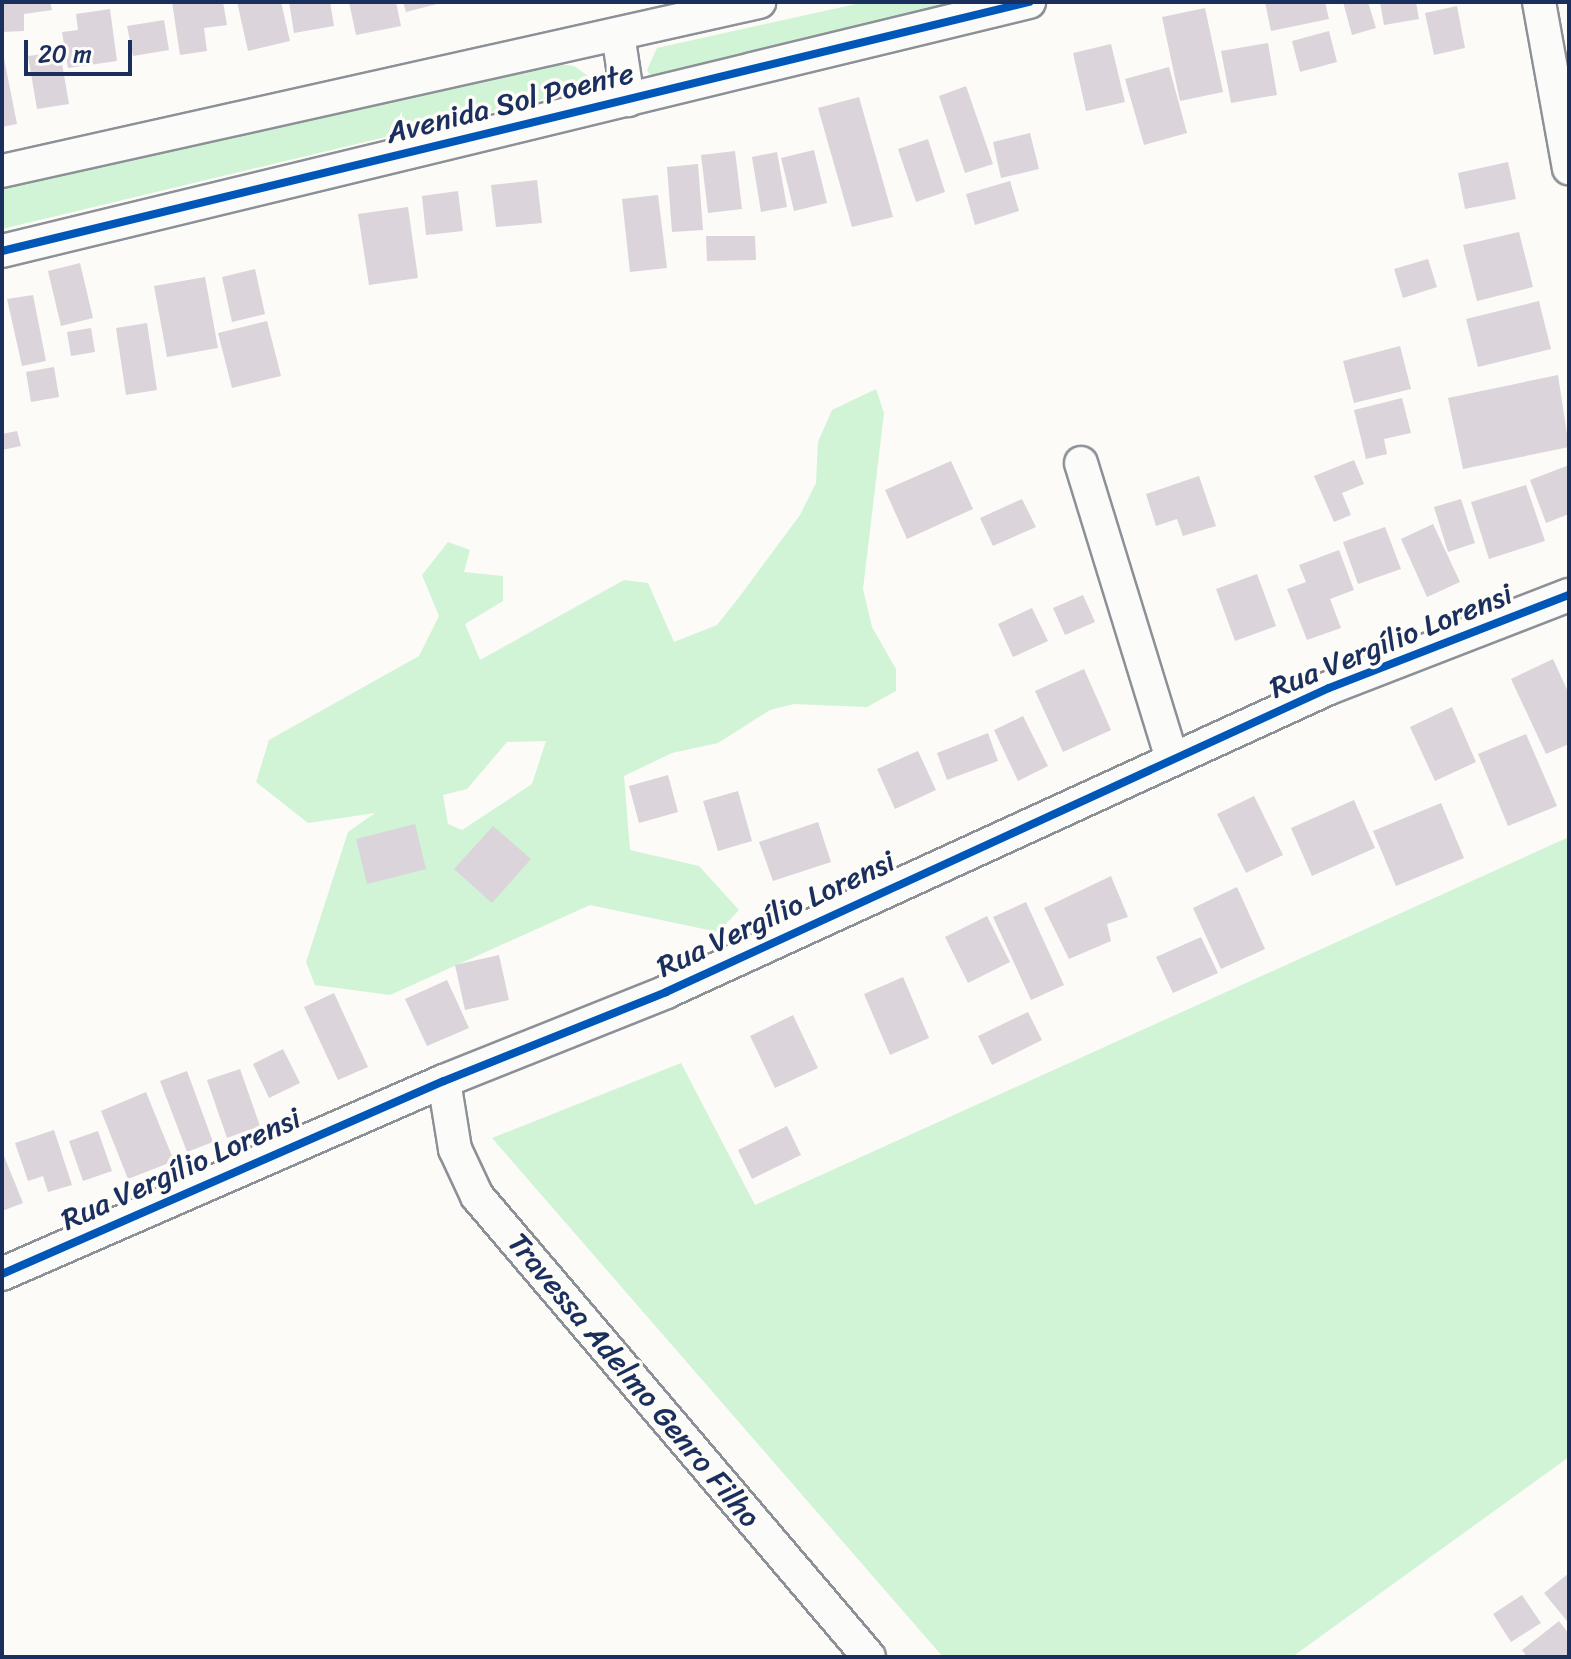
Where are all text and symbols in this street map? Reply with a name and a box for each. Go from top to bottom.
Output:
scale bar [28,24,136,74]
text: 20 m [38,33,92,75]
street label: Avenida Sol Poente [382,55,638,151]
street label: Rua Vergílio Lorensi [1265,576,1517,706]
street label: Rua Vergílio Lorensi [652,843,900,985]
street label: Rua Vergílio Lorensi [56,1100,306,1238]
street label: Travessa Adelmo Genro Filho [500,1225,768,1535]

